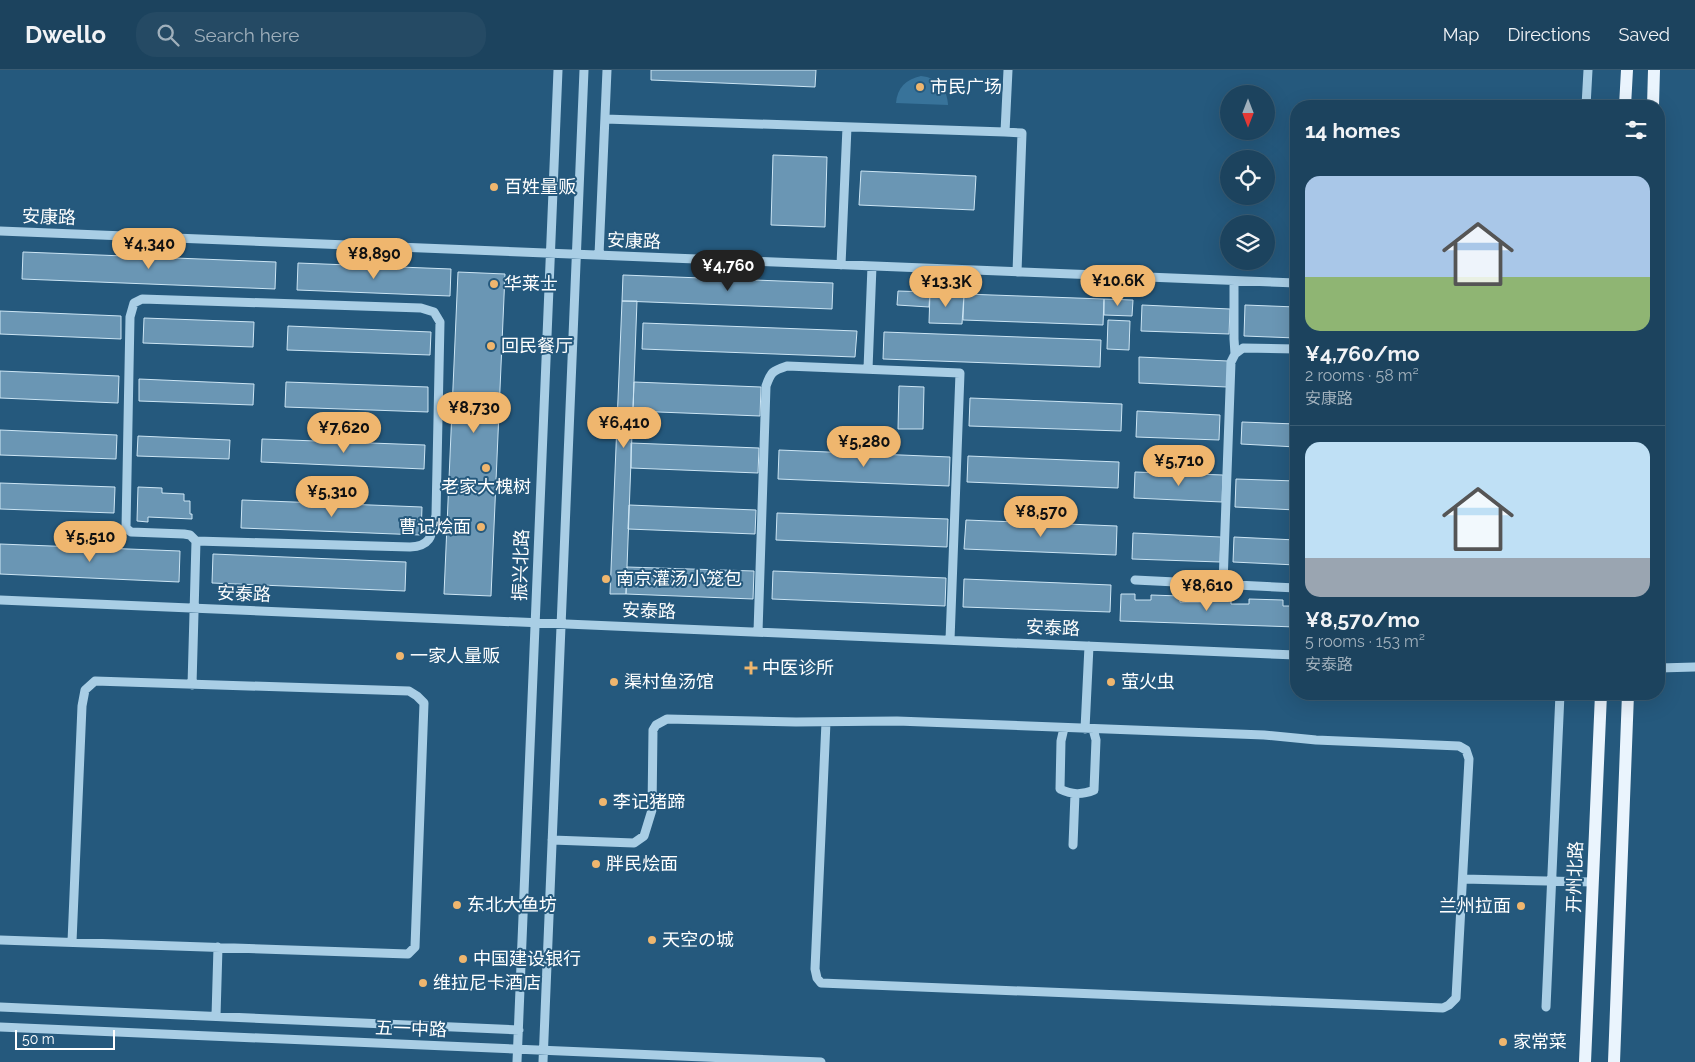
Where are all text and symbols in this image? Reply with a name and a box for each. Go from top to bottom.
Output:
search box [136,12,486,57]
text: Dwello [25,20,106,49]
icon: search [154,21,182,49]
text: Search here [194,24,300,46]
text: Map [1443,24,1479,45]
text: Directions [1507,24,1591,45]
text: Saved [1619,24,1670,45]
place label: 市民广场 [930,76,1002,97]
marker: 市民广场 [914,81,926,93]
north arrow [1220,85,1275,140]
map controls [1220,85,1275,270]
icon: filters [1622,116,1650,144]
text: 14 homes [1305,118,1400,143]
button: locate [1220,150,1275,205]
place label: 百姓量贩 [504,176,576,197]
marker: 百姓量贩 [488,181,500,193]
street label: 安康路 [22,205,76,228]
icon: home [1433,209,1523,299]
button: layers [1220,215,1275,270]
pin: ¥4,340 [108,228,190,270]
street label: 安康路 [607,229,661,252]
text: ¥4,340 [123,234,175,253]
pin: ¥8,890 [333,238,415,280]
text: ¥8,890 [347,244,401,263]
pin: ¥4,760 [687,250,769,292]
text: ¥4,760 [702,256,754,275]
pin: ¥10.6K [1077,264,1159,307]
pin: ¥13.3K [905,266,987,308]
text: ¥10.6K [1091,271,1145,290]
text: ¥13.3K [920,272,972,291]
place label: 华莱士 [504,273,558,294]
marker: 华莱士 [488,278,500,290]
place label: 回民餐厅 [501,335,573,356]
marker: 回民餐厅 [485,340,497,352]
text: ¥4,760/mo [1305,341,1420,366]
text: 2 rooms · 58 m² [1305,366,1419,385]
text: 安康路 [1305,389,1353,408]
pin: ¥8,730 [433,392,515,434]
text: ¥8,730 [448,398,500,417]
pin: ¥6,410 [583,406,665,449]
pin: ¥7,620 [303,412,385,454]
text: ¥6,410 [598,413,650,432]
text: ¥7,620 [318,418,370,437]
pin: ¥5,280 [823,426,905,468]
text: ¥5,280 [838,432,890,451]
pin: ¥5,710 [1138,444,1220,487]
text: ¥5,710 [1154,451,1204,470]
marker: 老家大槐树 [480,462,492,474]
icon: home [1433,474,1523,564]
pin: ¥5,310 [291,476,373,518]
place label: 老家大槐树 [441,476,531,497]
text: ¥5,310 [307,482,357,501]
pin: ¥8,570 [1000,496,1082,538]
text: ¥8,570 [1015,502,1067,521]
place label: 曹记烩面 [399,516,471,537]
pin: ¥5,510 [49,520,131,563]
marker: 曹记烩面 [475,521,487,533]
text: ¥5,510 [65,527,115,546]
street label: 振兴北路 [509,529,532,601]
place label: 南京灌汤小笼包 [616,568,742,589]
pin: ¥8,610 [1166,570,1248,612]
marker: 南京灌汤小笼包 [600,573,612,585]
text: ¥8,610 [1181,576,1233,595]
street label: 安泰路 [217,582,271,605]
street label: 安泰路 [622,599,676,622]
text: ¥8,570/mo [1305,607,1420,632]
street label: 安泰路 [1026,616,1080,639]
text: 5 rooms · 153 m² [1305,632,1425,651]
place label: 一家人量贩 [410,645,500,666]
marker: 一家人量贩 [394,650,406,662]
text: 安泰路 [1305,655,1353,674]
place label: 中医诊所 [762,657,834,678]
marker: 中医诊所 [744,661,758,675]
place label: 渠村鱼汤馆 [624,671,714,692]
place label: 萤火虫 [1121,671,1175,692]
marker: 渠村鱼汤馆 [608,676,620,688]
marker: 萤火虫 [1105,676,1117,688]
place label: 李记猪蹄 [613,791,685,812]
marker: 李记猪蹄 [597,796,609,808]
street label: 开州北路 [1563,841,1586,913]
place label: 胖民烩面 [606,853,678,874]
marker: 胖民烩面 [590,858,602,870]
place label: 东北大鱼坊 [467,894,557,915]
place label: 兰州拉面 [1439,895,1511,916]
marker: 东北大鱼坊 [451,899,463,911]
marker: 兰州拉面 [1515,900,1527,912]
place label: 天空の城 [662,929,734,950]
marker: 天空の城 [646,934,658,946]
place label: 中国建设银行 [473,948,581,969]
marker: 中国建设银行 [457,953,469,965]
place label: 维拉尼卡酒店 [433,972,541,993]
marker: 维拉尼卡酒店 [417,977,429,989]
street label: 五一中路 [375,1017,447,1040]
scale bar [15,1027,115,1050]
text: 50 m [22,1031,55,1047]
place label: 家常菜 [1513,1031,1567,1052]
marker: 家常菜 [1497,1036,1509,1048]

